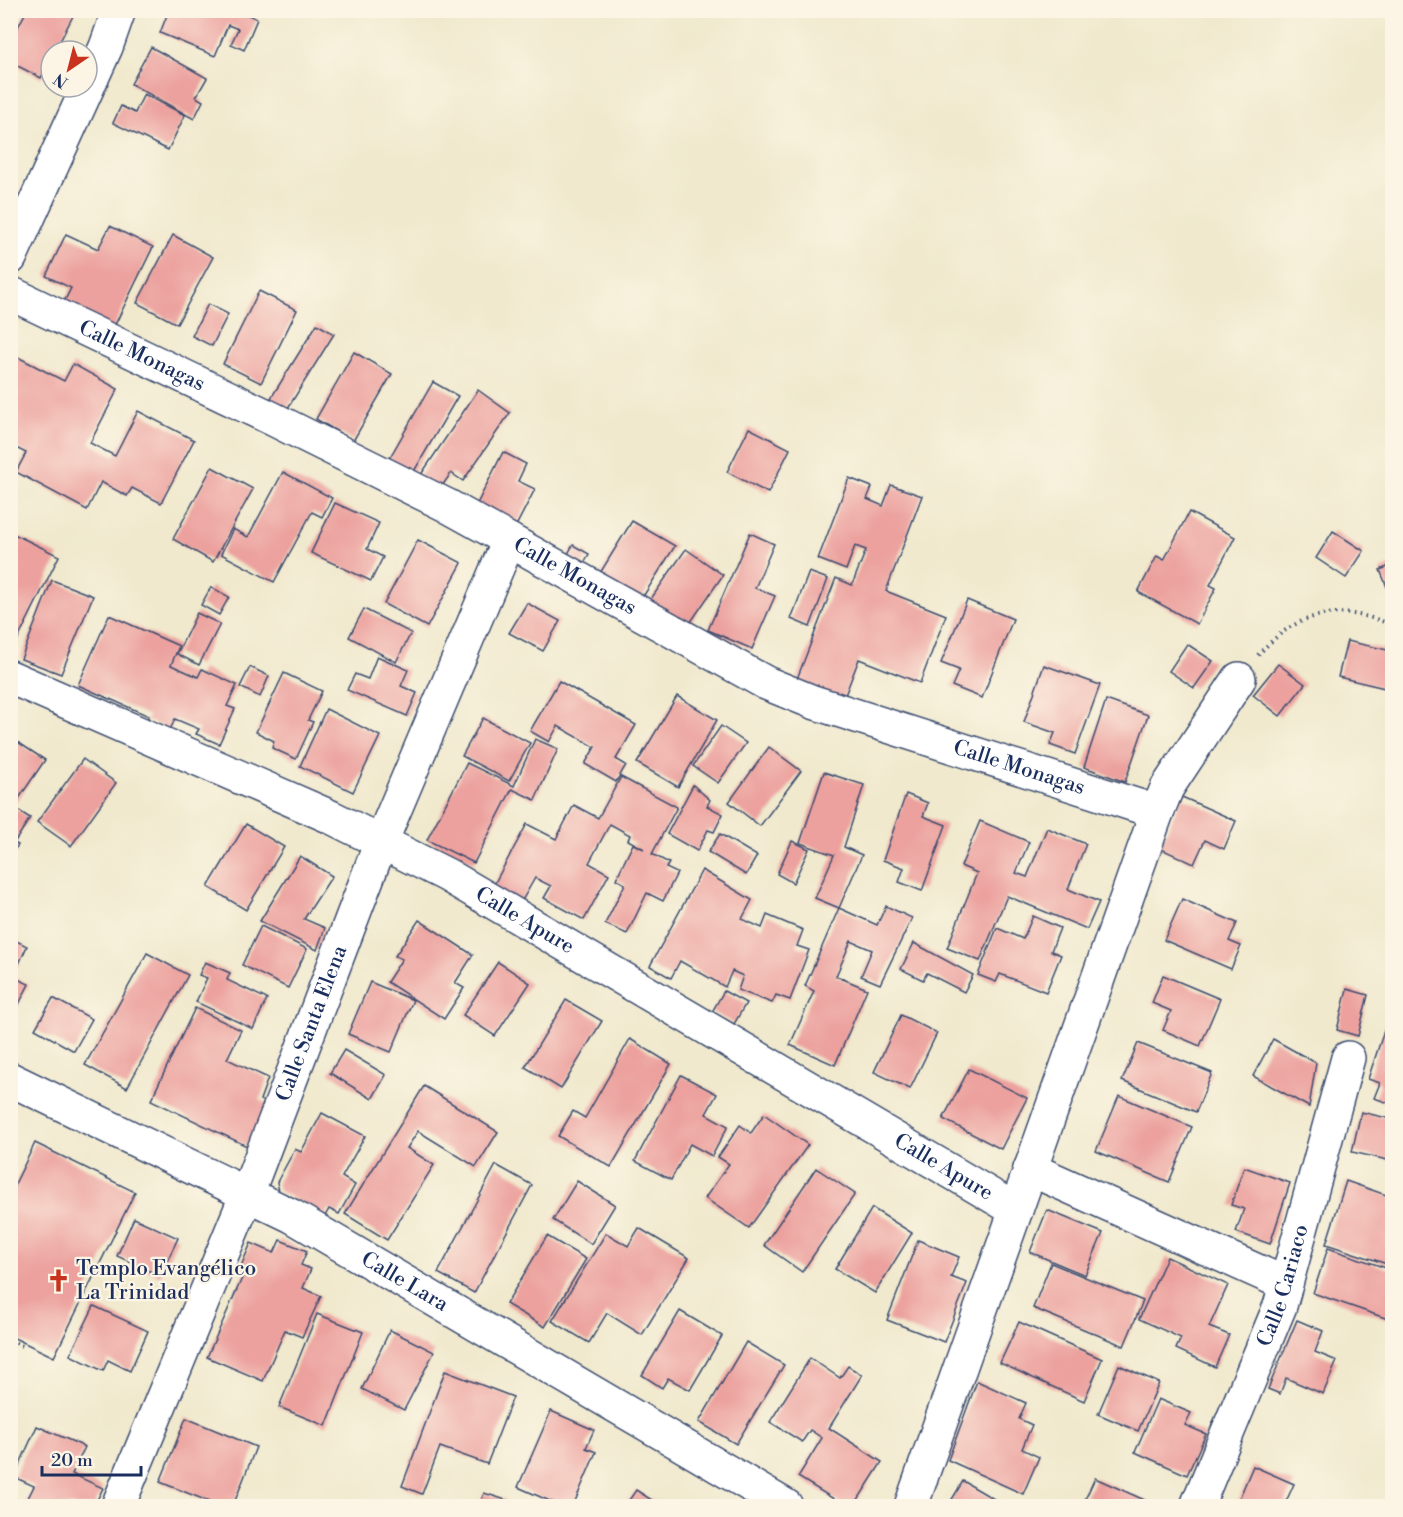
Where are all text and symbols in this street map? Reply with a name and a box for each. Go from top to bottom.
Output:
north arrow [39,39,99,99]
text: N [50,68,72,92]
street label: Calle Monagas [74,315,209,397]
street label: Calle Monagas [509,532,641,621]
street label: Calle Monagas [950,735,1088,801]
street label: Calle Apure [470,881,579,960]
street label: Calle Santa Elena [270,942,354,1105]
street label: Calle Apure [889,1128,998,1207]
street label: Calle Cariaco [1251,1222,1315,1351]
street label: Calle Lara [356,1246,453,1318]
place label: Templo Evangélico La Trinidad [76,1256,256,1306]
church icon: Templo Evangélico La Trinidad [45,1268,71,1294]
scale bar [42,1439,141,1477]
text: 20 m [51,1449,93,1472]

